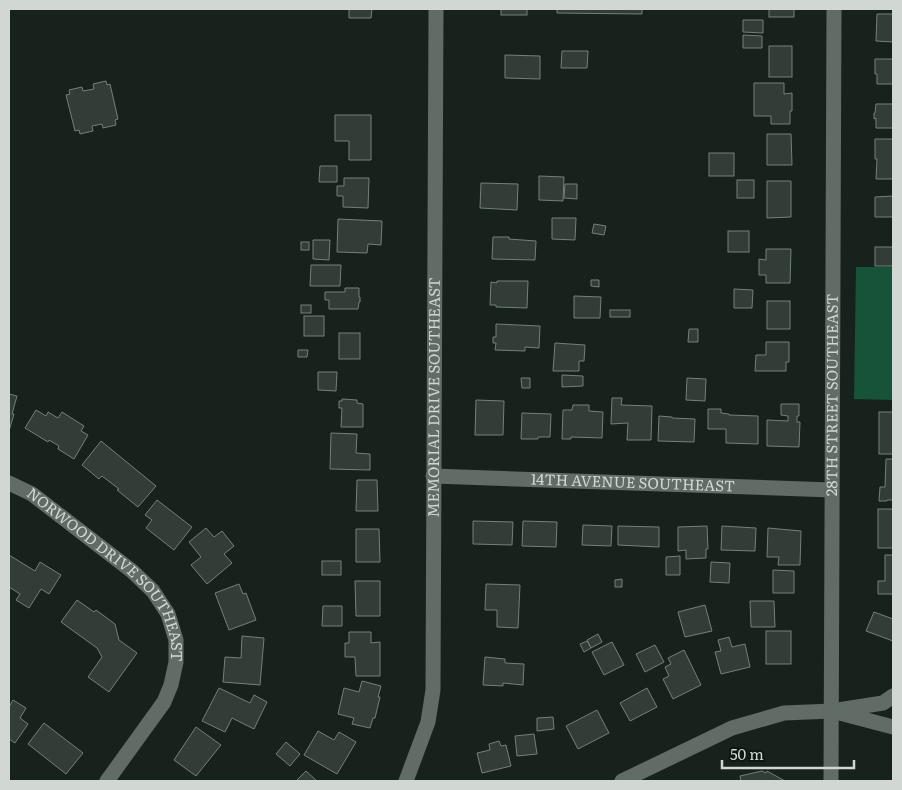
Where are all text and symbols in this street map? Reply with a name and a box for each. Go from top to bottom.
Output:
street label: MEMORIAL DRIVE SOUTHEAST [421,277,445,517]
street label: 28TH STREET SOUTHEAST [819,294,843,496]
street label: 14TH AVENUE SOUTHEAST [530,466,735,497]
street label: NORWOOD DRIVE SOUTHEAST [22,481,189,662]
scale bar [722,738,854,770]
text: 50 m [730,742,764,765]

